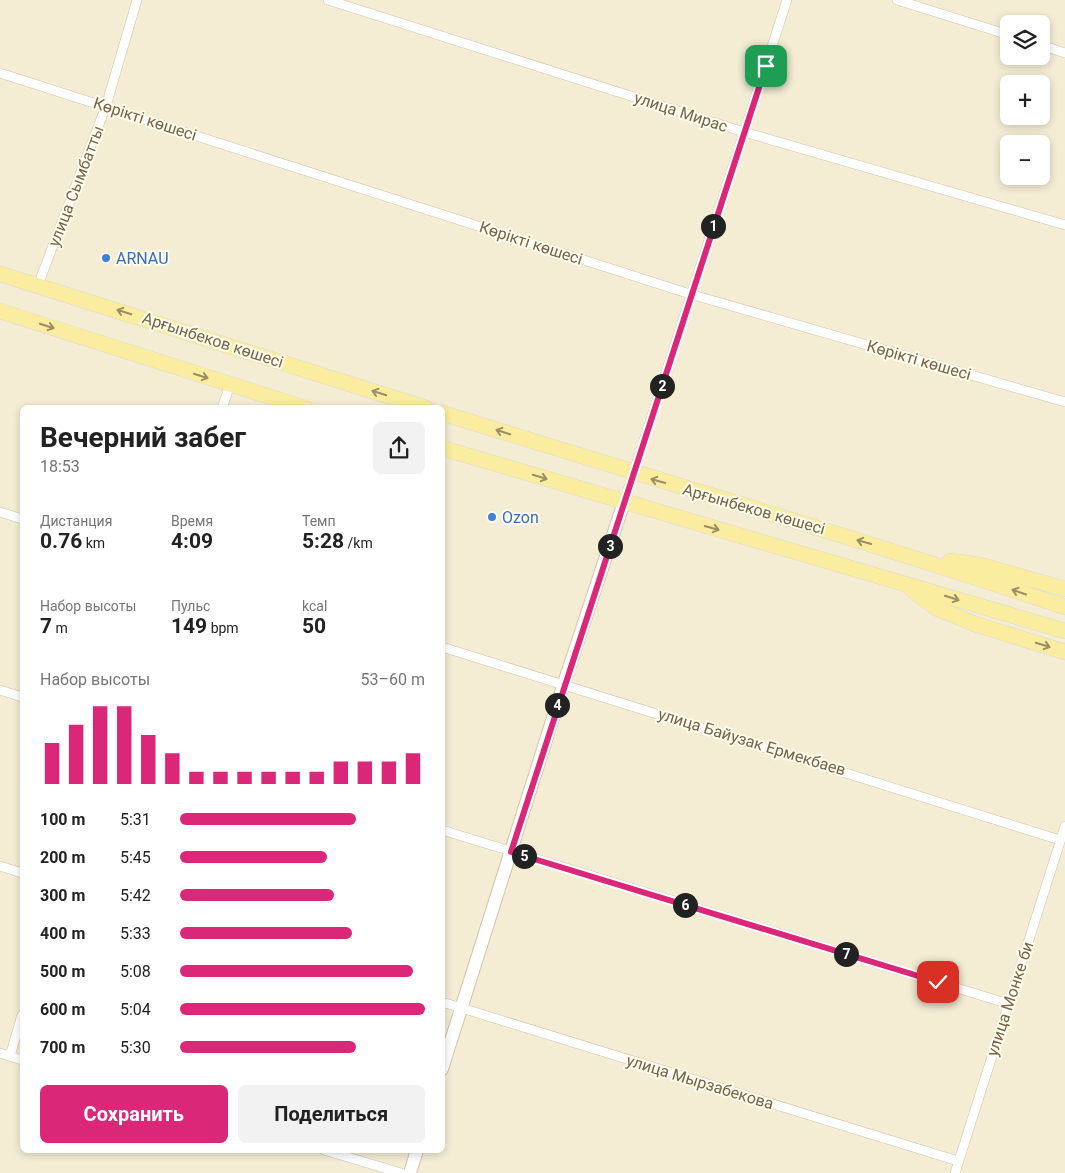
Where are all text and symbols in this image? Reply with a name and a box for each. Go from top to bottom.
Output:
map controls [1000,15,1050,185]
button: layers [1000,15,1050,65]
pin [745,45,787,87]
icon: arrive [752,52,780,80]
button: + [1000,75,1050,125]
street label: улица Мирас [632,88,730,136]
street label: Көрікті көшесі [91,93,199,145]
street label: улица Сымбатты [44,123,108,249]
button: − [1000,135,1050,185]
pin: 1 [700,214,726,238]
street label: Көрікті көшесі [477,217,585,269]
text: 1 [709,218,718,234]
place label: ARNAU [116,249,169,268]
marker: ARNAU [100,252,112,264]
one-way arrow [117,307,132,316]
street label: Арғынбеков көшесі [140,308,286,372]
one-way arrow [38,322,54,331]
street label: Көрікті көшесі [865,336,973,384]
one-way arrow [193,371,209,381]
pin: 2 [650,374,674,398]
text: 2 [658,378,667,394]
one-way arrow [371,387,387,397]
text: Вечерний забег [40,421,246,454]
button: share [373,422,425,474]
one-way arrow [496,427,511,436]
text: 18:53 [40,457,80,476]
one-way arrow [531,473,547,483]
one-way arrow [651,475,667,485]
street label: Арғынбеков көшесі [681,480,827,538]
place label: Ozon [502,508,539,527]
marker: Ozon [486,511,498,523]
text: Дистанция [40,513,112,529]
text: Время [171,513,213,529]
text: Темп [302,513,336,529]
one-way arrow [704,523,720,533]
text: 0.76 [40,529,82,553]
text: 4:09 [171,529,213,553]
text: 5:28 [302,529,344,553]
pin: 3 [598,534,622,558]
text: km [82,535,105,551]
text: /km [344,535,373,551]
one-way arrow [857,536,873,546]
text: 3 [606,538,615,554]
one-way arrow [1012,587,1027,596]
one-way arrow [944,593,960,603]
text: Набор высоты [40,598,136,614]
text: Пульс [171,598,210,614]
text: kcal [302,598,327,614]
text: 7 [40,614,52,638]
text: 149 [171,614,207,638]
text: 50 [302,614,326,638]
text: m [52,620,68,636]
text: bpm [207,620,239,636]
one-way arrow [1035,641,1051,650]
text: Набор высоты [40,670,150,689]
text: 53–60 m [361,670,425,689]
pin: 4 [544,692,570,718]
text: 4 [553,697,562,713]
street label: улица Байузак Ермекбаев [656,704,848,780]
text: 100 m [40,810,85,829]
text: 5:31 [120,810,151,829]
pin: 5 [512,844,536,868]
text: 200 m [40,848,85,867]
text: 5:45 [120,848,151,867]
text: 5 [520,848,529,864]
text: 300 m [40,886,85,905]
text: 5:42 [120,886,151,905]
pin: 6 [672,892,698,918]
text: 6 [681,897,690,913]
text: 400 m [40,924,85,943]
text: 5:33 [120,924,151,943]
street label: улица Монке би [983,939,1037,1059]
pin: 7 [834,942,858,966]
text: 7 [842,946,851,962]
pin [917,961,959,1003]
text: 500 m [40,962,85,981]
text: 5:08 [120,962,151,981]
icon: check [924,968,952,996]
text: 600 m [40,1000,85,1019]
text: 5:04 [120,1000,151,1019]
text: 700 m [40,1038,85,1057]
text: 5:30 [120,1038,151,1057]
street label: улица Мырзабекова [624,1051,776,1113]
button: Сохранить [40,1085,228,1143]
button: Поделиться [238,1085,425,1143]

